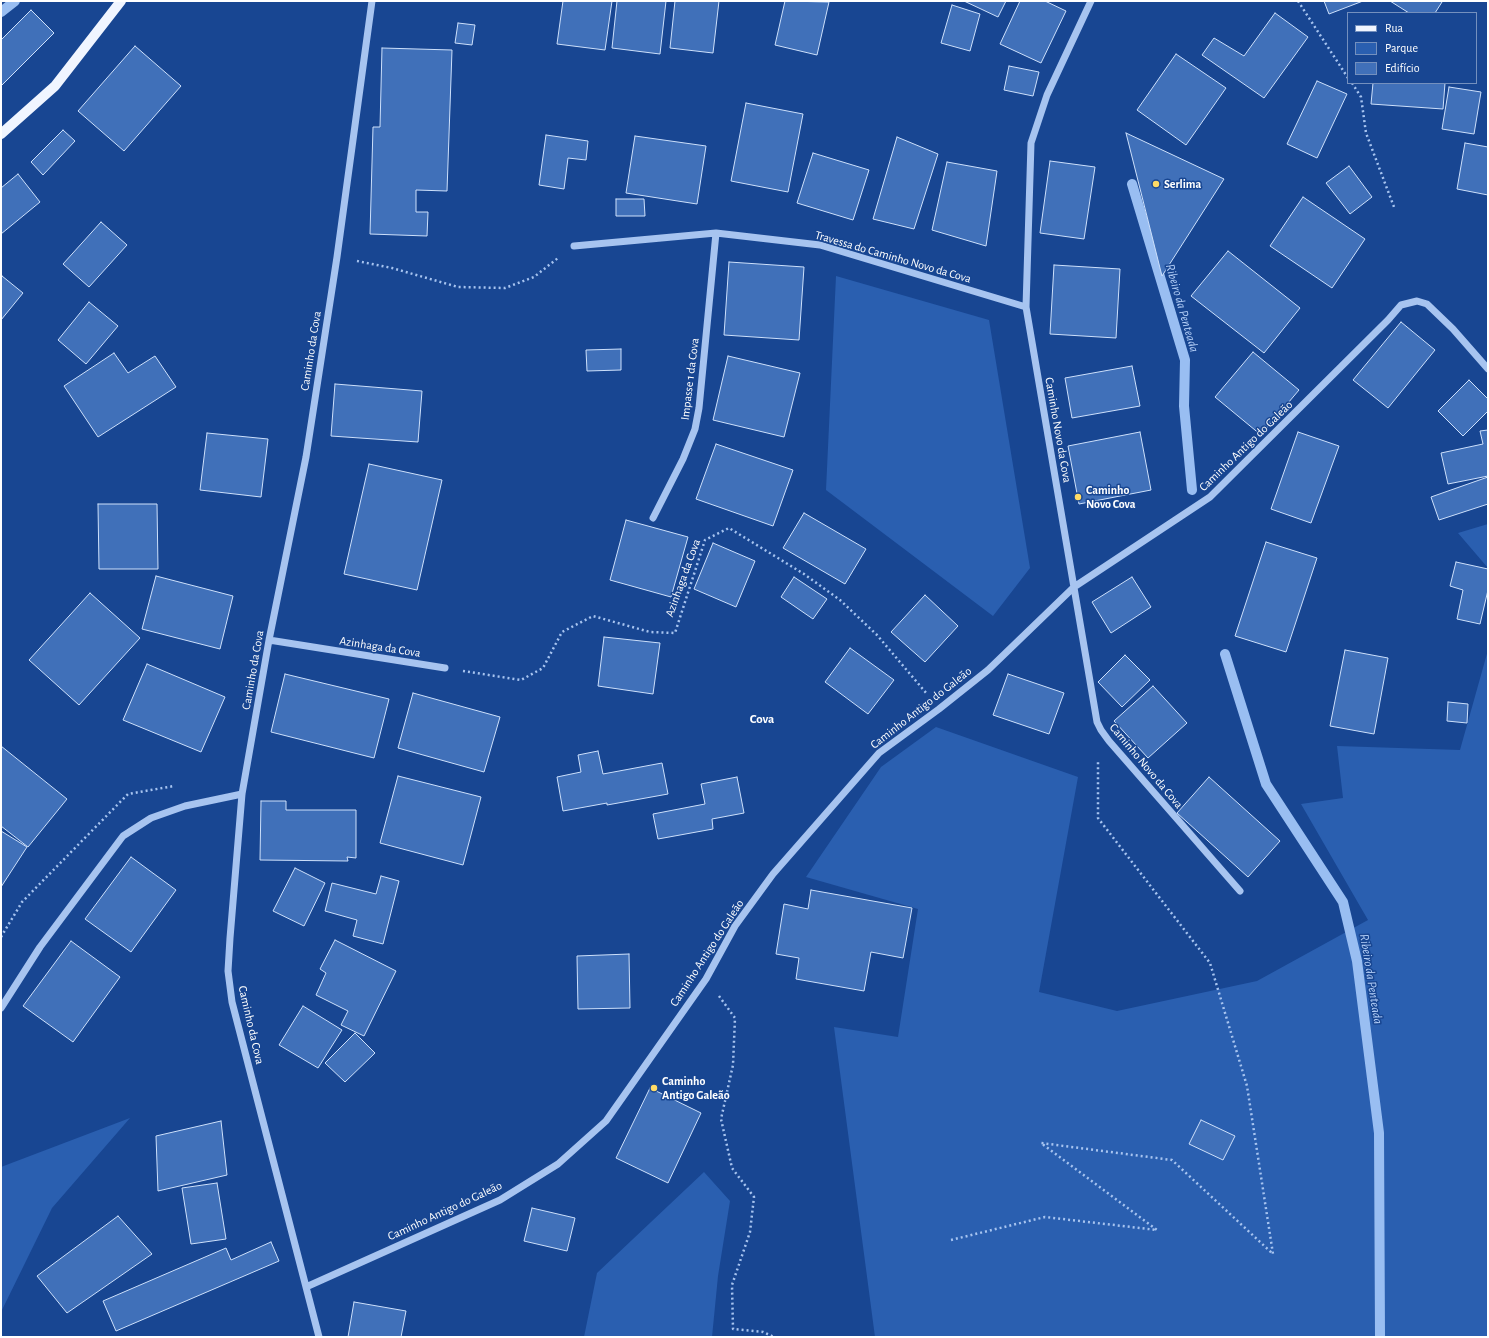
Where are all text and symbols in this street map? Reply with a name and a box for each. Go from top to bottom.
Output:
legend [1347,12,1477,84]
text: Rua [1385,22,1403,34]
text: Parque [1385,42,1418,54]
text: Edifício [1385,62,1420,74]
place label: Serlima [1164,177,1201,191]
marker: Serlima [1151,179,1161,189]
street label: Travessa do Caminho Novo da Cova [813,228,973,286]
water label: Ribeiro da Penteada [1162,262,1202,354]
street label: Caminho da Cova [298,310,324,392]
street label: Impasse 1 da Cova [678,337,702,421]
street label: Caminho Novo da Cova [1042,376,1074,484]
street label: Caminho Antigo do Galeão [1196,398,1296,494]
place label: Caminho Novo Cova [1086,483,1136,511]
marker: Caminho Novo Cova [1073,492,1083,502]
street label: Azinhaga da Cova [662,537,704,619]
street label: Caminho da Cova [239,629,267,711]
street label: Azinhaga da Cova [338,633,422,661]
street label: Caminho Antigo do Galeão [867,664,975,752]
district label: Cova [750,711,774,727]
street label: Caminho Novo da Cova [1106,720,1186,812]
street label: Caminho Antigo do Galeão [667,897,747,1009]
water label: Ribeiro da Penteada [1356,933,1386,1025]
street label: Caminho da Cova [235,984,267,1066]
place label: Caminho Antigo Galeão [662,1074,730,1102]
marker: Caminho Antigo Galeão [649,1083,659,1093]
street label: Caminho Antigo do Galeão [386,1178,504,1244]

